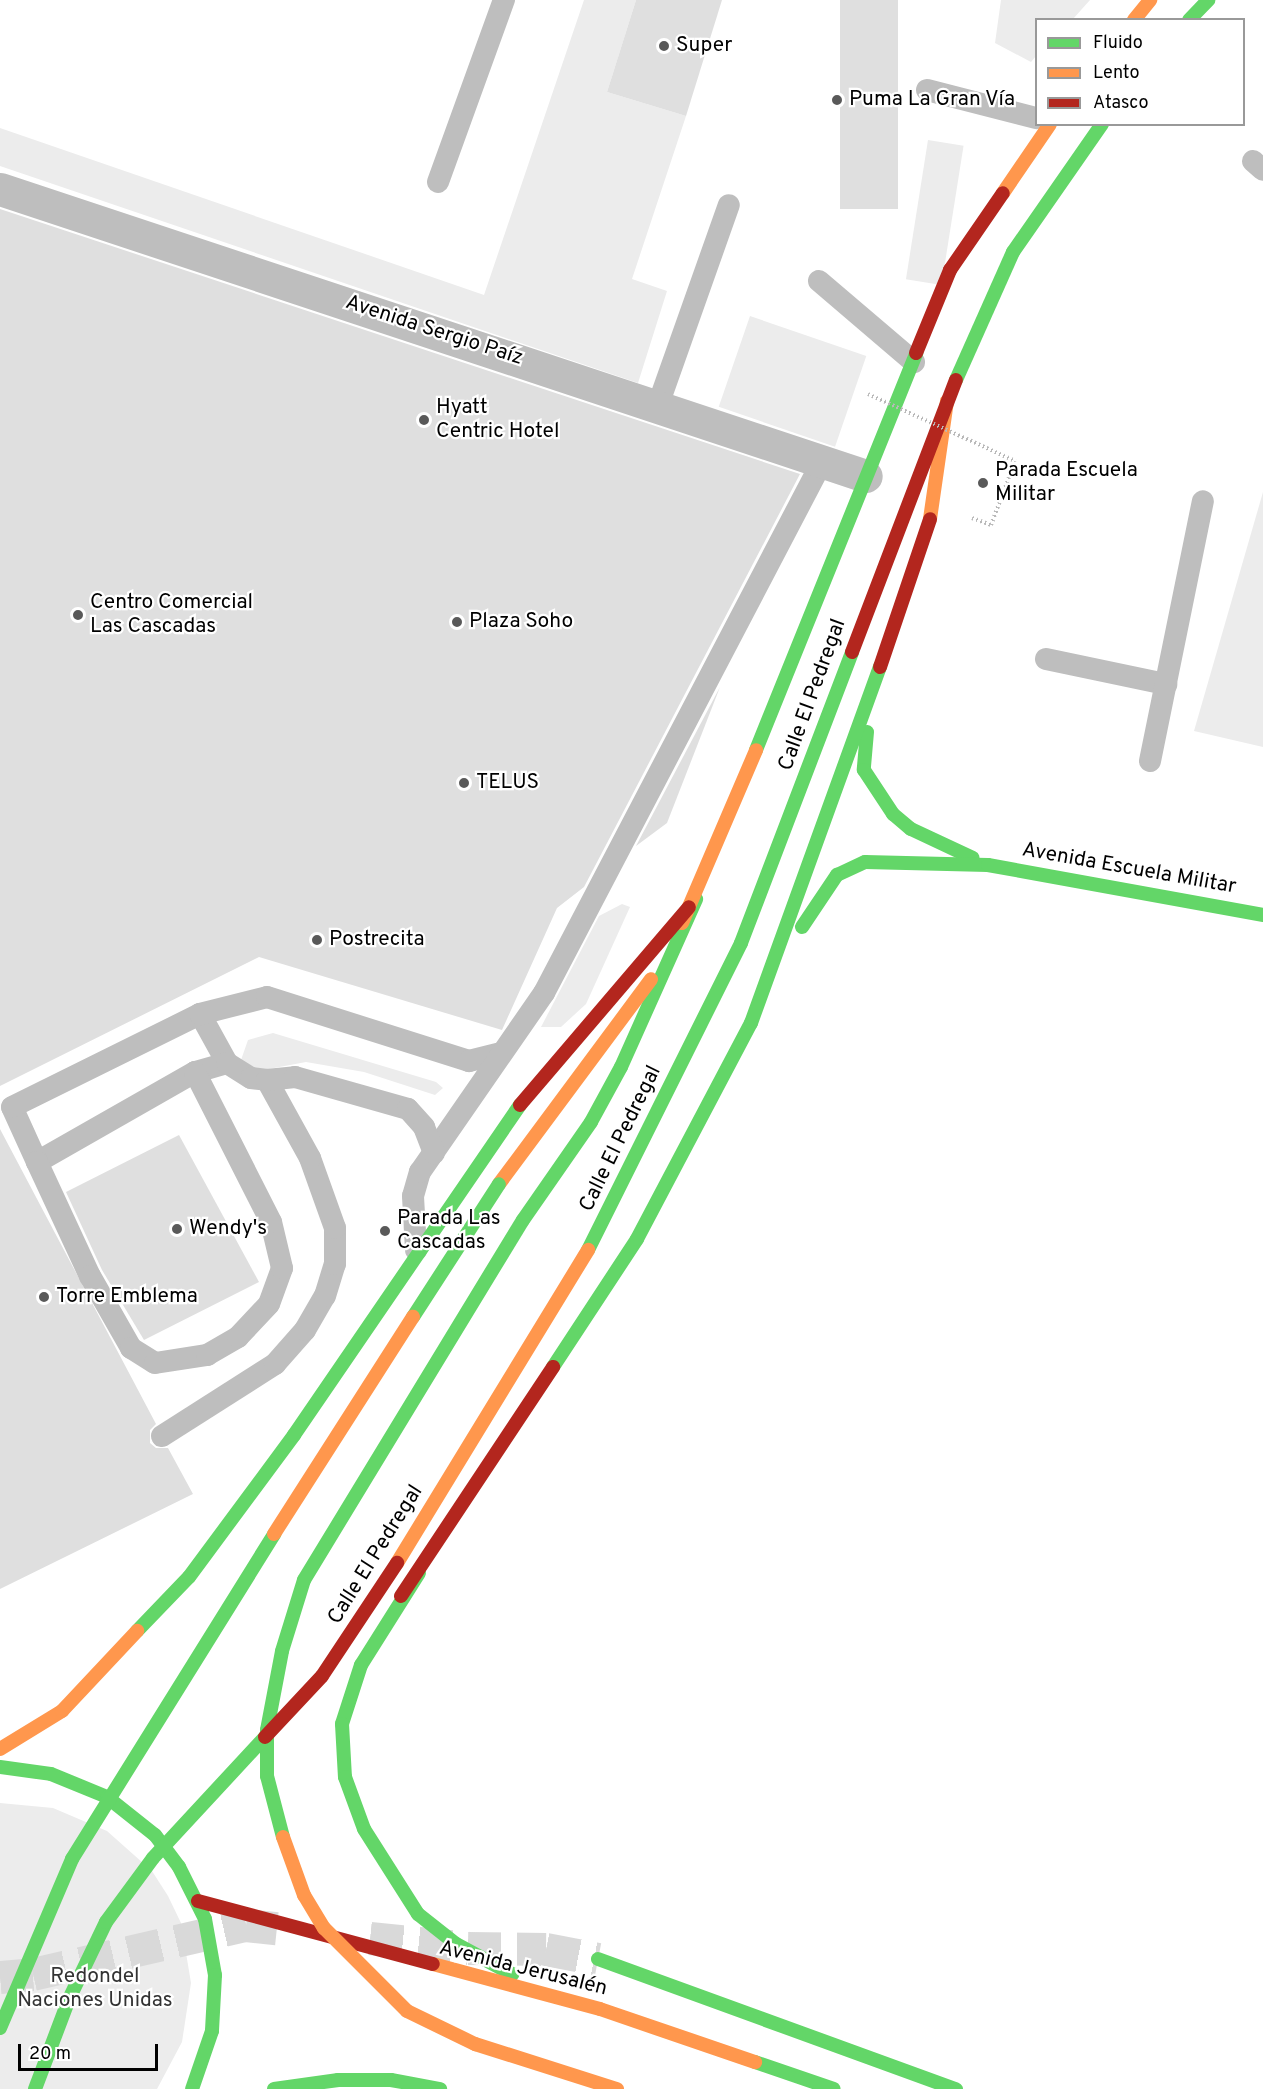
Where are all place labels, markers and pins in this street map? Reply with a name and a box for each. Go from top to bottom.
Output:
place label: Super [676,33,732,59]
marker: Super [657,39,671,53]
place label: Puma La Gran Vía [849,87,1016,113]
marker: Puma La Gran Vía [830,93,844,107]
place label: Hyatt Centric Hotel [436,395,559,445]
marker: Hyatt Centric Hotel [417,413,431,427]
place label: Parada Escuela Militar [995,458,1138,508]
marker: Parada Escuela Militar [976,476,990,490]
place label: Centro Comercial Las Cascadas [90,590,253,640]
marker: Centro Comercial Las Cascadas [71,608,85,622]
place label: Plaza Soho [469,609,573,635]
marker: Plaza Soho [450,615,464,629]
place label: TELUS [476,770,539,796]
marker: TELUS [457,776,471,790]
place label: Postrecita [329,927,424,953]
marker: Postrecita [310,933,324,947]
place label: Parada Las Cascadas [397,1206,501,1256]
place label: Wendy's [189,1216,267,1242]
marker: Wendy's [170,1222,184,1236]
marker: Parada Las Cascadas [378,1224,392,1238]
place label: Torre Emblema [56,1284,198,1310]
marker: Torre Emblema [37,1290,51,1304]

